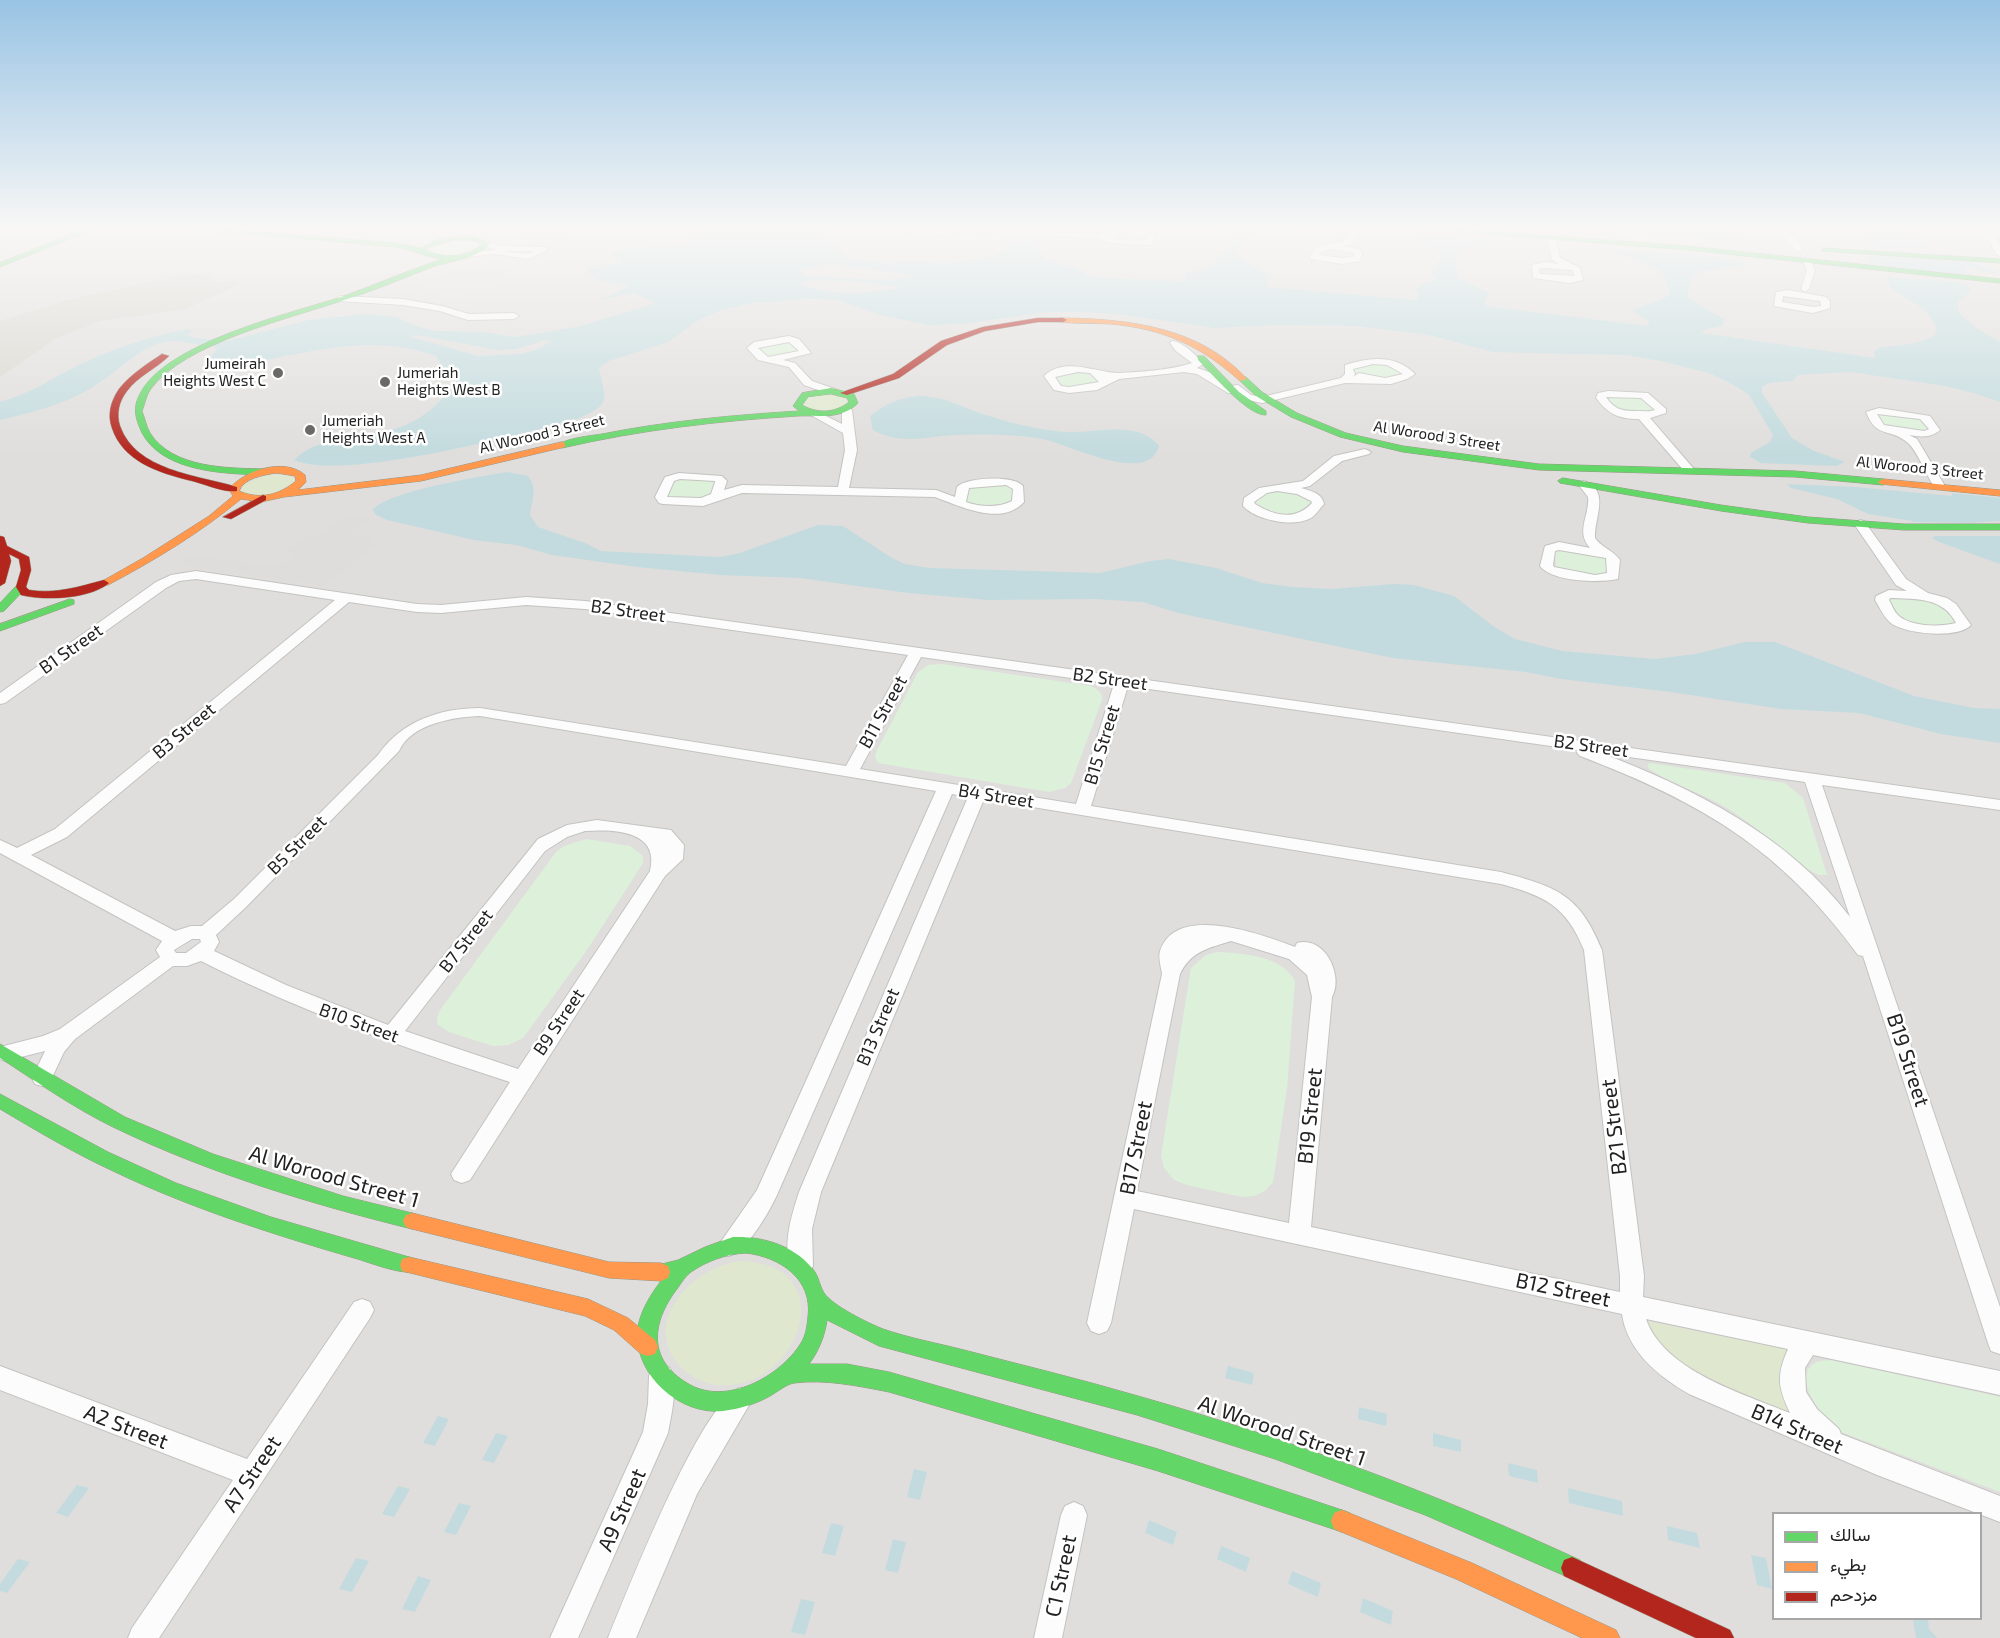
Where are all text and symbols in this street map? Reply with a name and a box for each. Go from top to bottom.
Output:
place label: Jumeirah Heights West C [163,355,266,390]
place label: Jumeriah Heights West B [397,364,501,399]
marker: Jumeirah Heights West C [271,366,285,380]
marker: Jumeriah Heights West B [378,375,392,389]
street label: Al Worood 3 Street [478,411,606,457]
place label: Jumeriah Heights West A [322,412,426,447]
street label: Al Worood 3 Street [1372,417,1502,455]
marker: Jumeriah Heights West A [303,423,317,437]
street label: Al Worood 3 Street [1856,452,1984,484]
street label: B2 Street [589,595,667,627]
street label: B1 Street [35,619,107,679]
street label: B2 Street [1071,663,1149,695]
street label: B11 Street [854,672,912,752]
street label: B3 Street [148,699,220,763]
street label: B15 Street [1080,703,1124,787]
street label: B2 Street [1552,730,1630,762]
street label: B4 Street [957,779,1035,813]
street label: B5 Street [263,811,331,879]
street label: B7 Street [435,905,497,977]
street label: B9 Street [529,985,589,1059]
street label: B13 Street [852,985,904,1069]
street label: B10 Street [316,999,402,1047]
street label: B19 Street [1881,1010,1935,1110]
street label: B19 Street [1292,1067,1328,1165]
street label: B21 Street [1596,1078,1632,1176]
street label: B17 Street [1115,1099,1157,1197]
street label: Al Worood Street 1 [246,1141,422,1213]
street label: B12 Street [1513,1268,1613,1312]
street label: Al Worood Street 1 [1195,1391,1369,1471]
street label: B14 Street [1747,1398,1847,1460]
street label: A2 Street [80,1399,172,1455]
street label: A7 Street [217,1431,287,1517]
street label: A9 Street [593,1465,651,1555]
legend [1772,1512,1982,1620]
text: سالك [1830,1523,1870,1545]
street label: C1 Street [1040,1533,1082,1619]
text: بطيء [1830,1553,1866,1575]
text: مزدحم [1830,1583,1877,1605]

